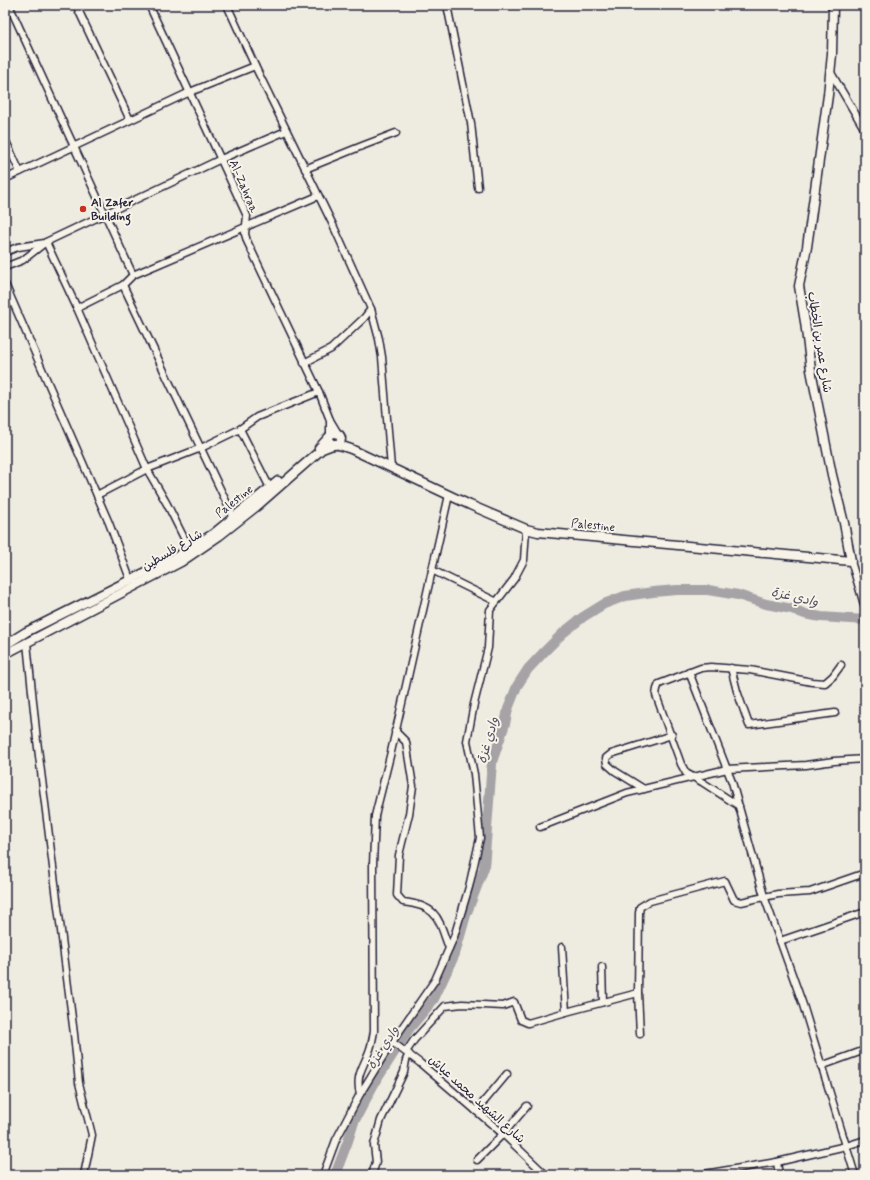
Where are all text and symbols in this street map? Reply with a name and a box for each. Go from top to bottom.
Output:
street label: Al-Zahraa [225,157,262,216]
place label: Al Zafer Building [91,195,134,226]
marker: Al Zafer Building [78,204,88,214]
street label: شارع عمر بن الخطاب [803,290,835,394]
street label: Palestine [212,482,257,522]
street label: Palestine [570,516,616,536]
street label: شارع فلسطين [139,527,206,575]
water label: وادي غزة [769,584,820,611]
water label: وادي غزة [474,715,503,766]
water label: وادي غزة [363,1023,403,1073]
street label: شارع الشهيد محمد عياش [425,1052,528,1147]

